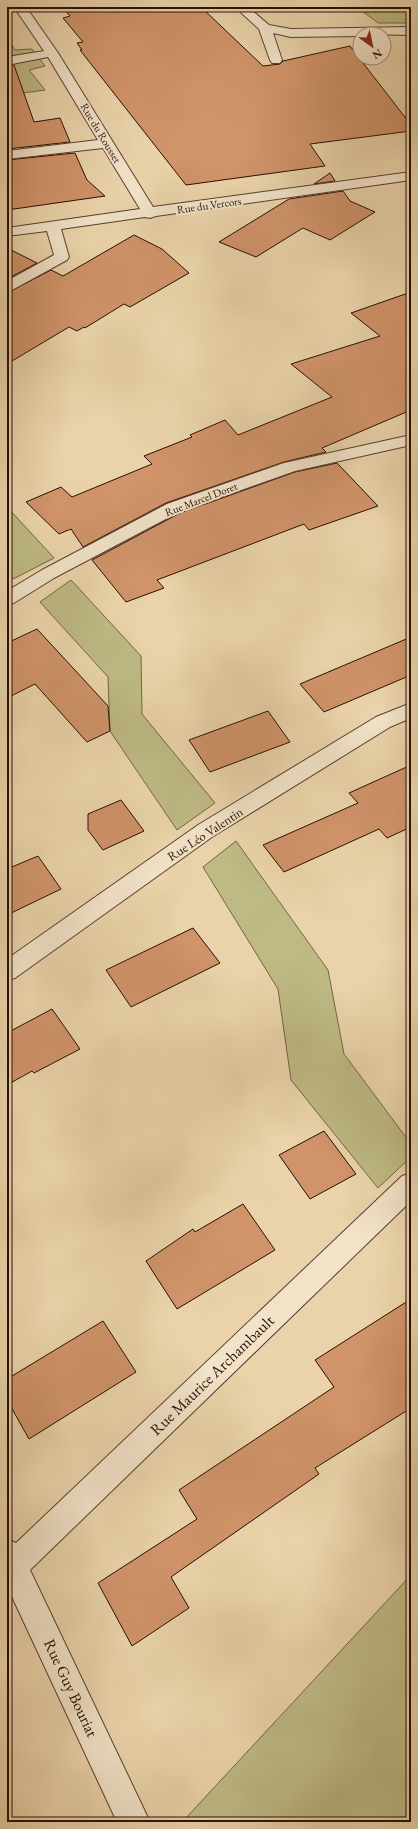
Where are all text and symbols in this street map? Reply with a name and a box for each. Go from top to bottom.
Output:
north arrow [352,26,392,66]
text: N [370,46,385,63]
street label: Rue du Rousset [78,100,125,166]
street label: Rue du Vercors [176,193,243,216]
street label: Rue Marcel Doret [163,479,240,519]
street label: Rue Léo Valentin [164,803,246,865]
street label: Rue Maurice Archambault [145,1310,279,1440]
street label: Rue Guy Bouriat [39,1636,103,1740]

